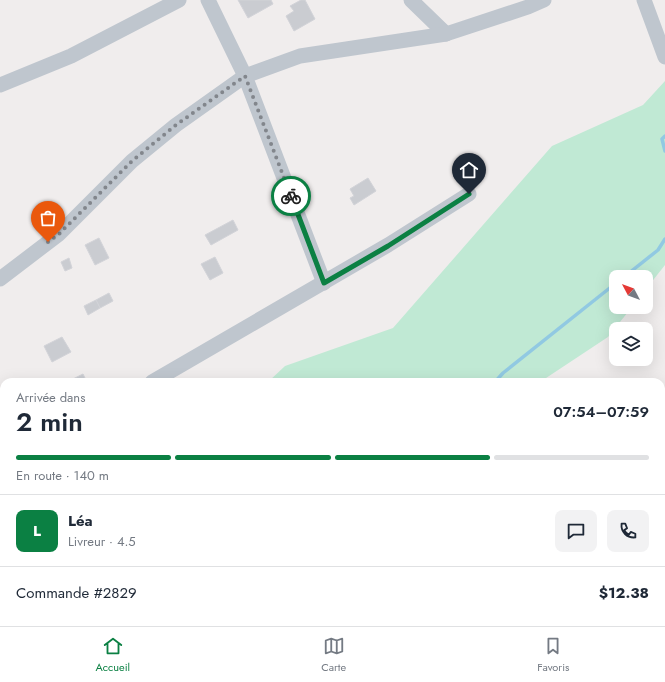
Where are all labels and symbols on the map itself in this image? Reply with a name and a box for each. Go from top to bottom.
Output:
pin [452,153,486,194]
courier [271,176,311,216]
pin [31,201,65,242]
north arrow [609,270,653,314]

